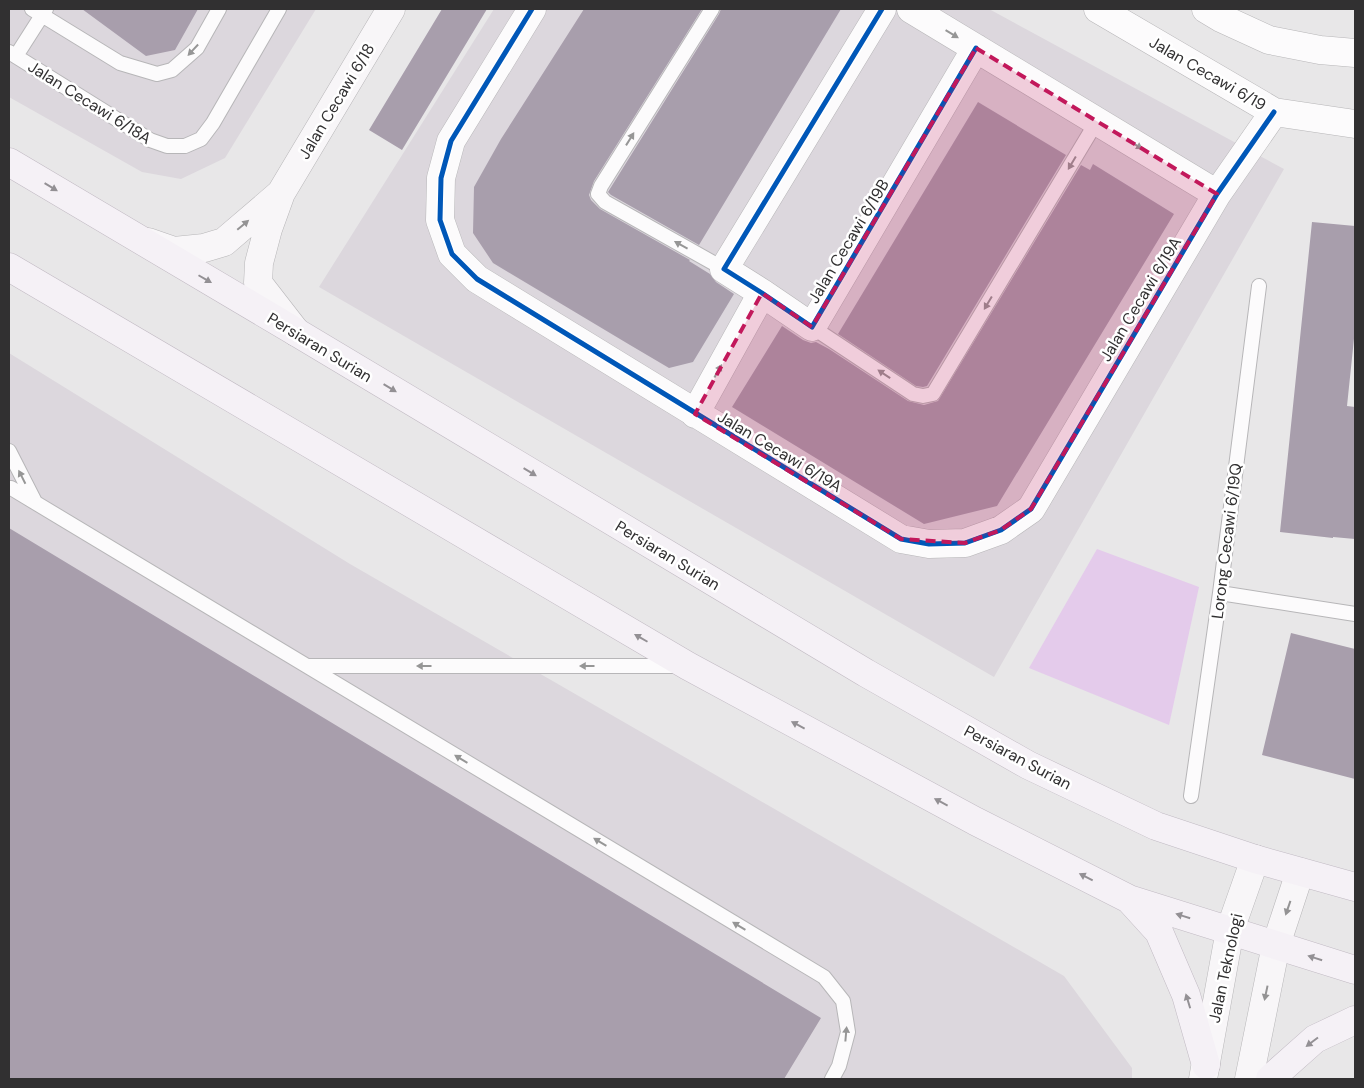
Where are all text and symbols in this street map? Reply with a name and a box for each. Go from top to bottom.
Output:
one-way arrow [946,29,959,38]
street label: Jalan Cecawi 6/19 [1145,31,1270,115]
street label: Jalan Cecawi 6/18 [294,40,379,163]
one-way arrow [187,44,199,56]
street label: Jalan Cecawi 6/18A [24,56,156,149]
one-way arrow [625,132,635,145]
one-way arrow [1130,141,1143,150]
one-way arrow [1067,157,1076,170]
street label: Jalan Cecawi 6/19B [803,175,894,307]
one-way arrow [44,182,57,191]
one-way arrow [237,219,250,230]
street label: Jalan Cecawi 6/19A [1095,233,1186,365]
one-way arrow [675,241,688,250]
one-way arrow [199,274,212,283]
one-way arrow [984,296,993,309]
street label: Persiaran Surian [264,308,376,387]
one-way arrow [714,364,723,378]
one-way arrow [877,369,891,379]
one-way arrow [384,384,397,393]
street label: Jalan Cecawi 6/19A [714,406,846,497]
street label: Lorong Cecawi 6/19Q [1207,462,1246,620]
one-way arrow [523,467,536,476]
one-way arrow [18,470,26,484]
street label: Persiaran Surian [612,516,724,595]
one-way arrow [634,634,647,643]
one-way arrow [416,662,432,670]
one-way arrow [578,662,594,670]
street label: Persiaran Surian [960,720,1075,795]
one-way arrow [791,721,805,730]
one-way arrow [454,754,467,763]
one-way arrow [934,798,949,806]
one-way arrow [594,838,607,847]
one-way arrow [1078,873,1093,881]
one-way arrow [1284,901,1291,916]
one-way arrow [1176,911,1191,919]
street label: Jalan Teknologi [1204,911,1247,1025]
one-way arrow [733,922,746,931]
one-way arrow [1308,953,1323,961]
one-way arrow [1262,985,1270,1001]
one-way arrow [1183,993,1191,1008]
one-way arrow [842,1025,850,1041]
one-way arrow [1306,1037,1319,1048]

